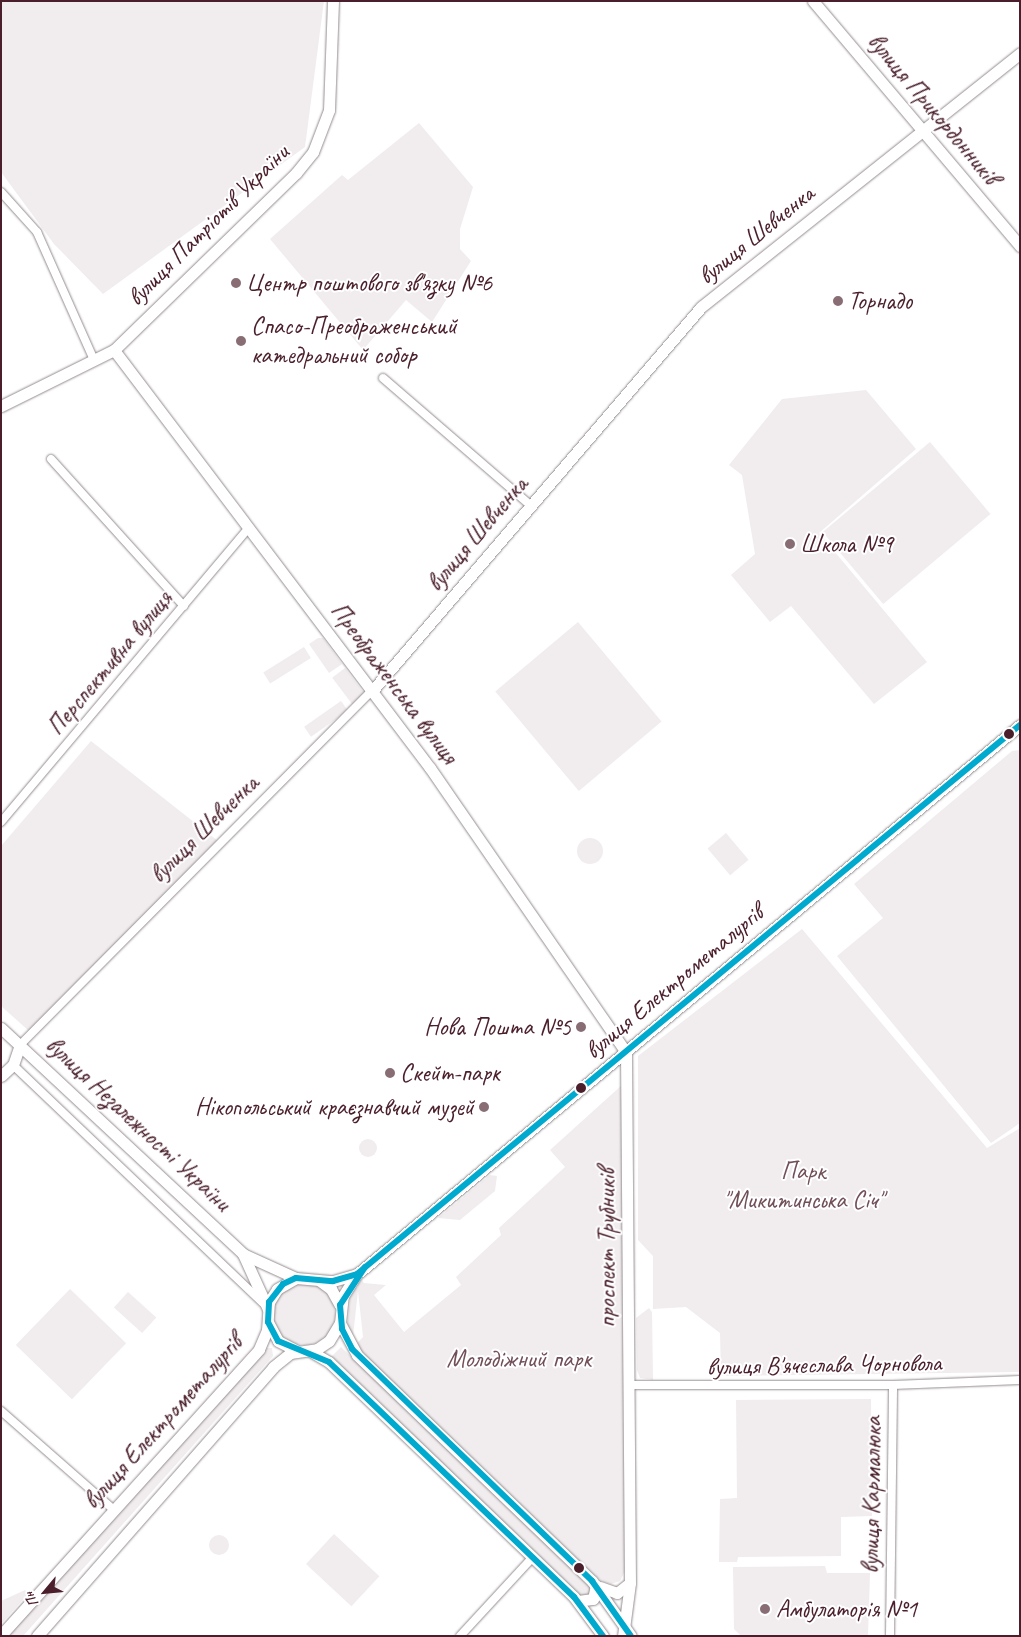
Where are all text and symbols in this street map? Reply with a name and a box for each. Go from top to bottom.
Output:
street label: вулиця Прикордонників [861,27,1005,191]
street label: вулиця Патріотів України [121,138,295,312]
street label: вулиця Шевченка [692,179,820,291]
place label: Центр поштового зв'язку №6 [246,268,492,298]
marker: Центр поштового зв'язку №6 [230,277,242,289]
place label: Торнадо [848,286,912,316]
marker: Торнадо [832,295,844,307]
place label: Спасо-Преображенський катедральний собор [251,312,457,371]
marker: Спасо-Преображенський катедральний собор [235,335,247,347]
street label: вулиця Шевченка [420,470,534,598]
place label: Школа №9 [800,529,893,559]
marker: Школа №9 [784,538,796,550]
street label: Перспективна вулиця [41,584,179,742]
street label: Преображенська вулиця [323,596,465,770]
unlabelled marker [1004,729,1014,739]
street label: вулиця Шевченка [143,768,265,890]
street label: вулиця Електрометалургів [578,898,770,1066]
place label: Нова Пошта №5 [423,1012,571,1042]
marker: Нова Пошта №5 [575,1021,587,1033]
street label: вулиця Незалежності України [39,1030,237,1218]
place label: Скейт-парк [400,1058,500,1088]
marker: Скейт-парк [384,1067,396,1079]
unlabelled marker [576,1083,586,1093]
place label: Нiкопольський краєзнавчий музей [195,1092,474,1122]
marker: Нiкопольський краєзнавчий музей [478,1101,490,1113]
park label: Парк "Микитинська Січ" [723,1157,883,1216]
street label: проспект Трубників [592,1168,622,1328]
street label: вулиця Електрометалургів [77,1329,249,1515]
park label: Молодіжний парк [447,1344,591,1374]
street label: вулиця В'ячеслава Чорновола [705,1348,943,1382]
street label: вулиця Кармалюка [856,1416,888,1574]
unlabelled marker [574,1563,584,1573]
north arrow [20,1567,70,1617]
text: Пн [20,1589,42,1610]
place label: Амбулаторія №1 [776,1594,917,1624]
marker: Амбулаторія №1 [758,1602,772,1616]

